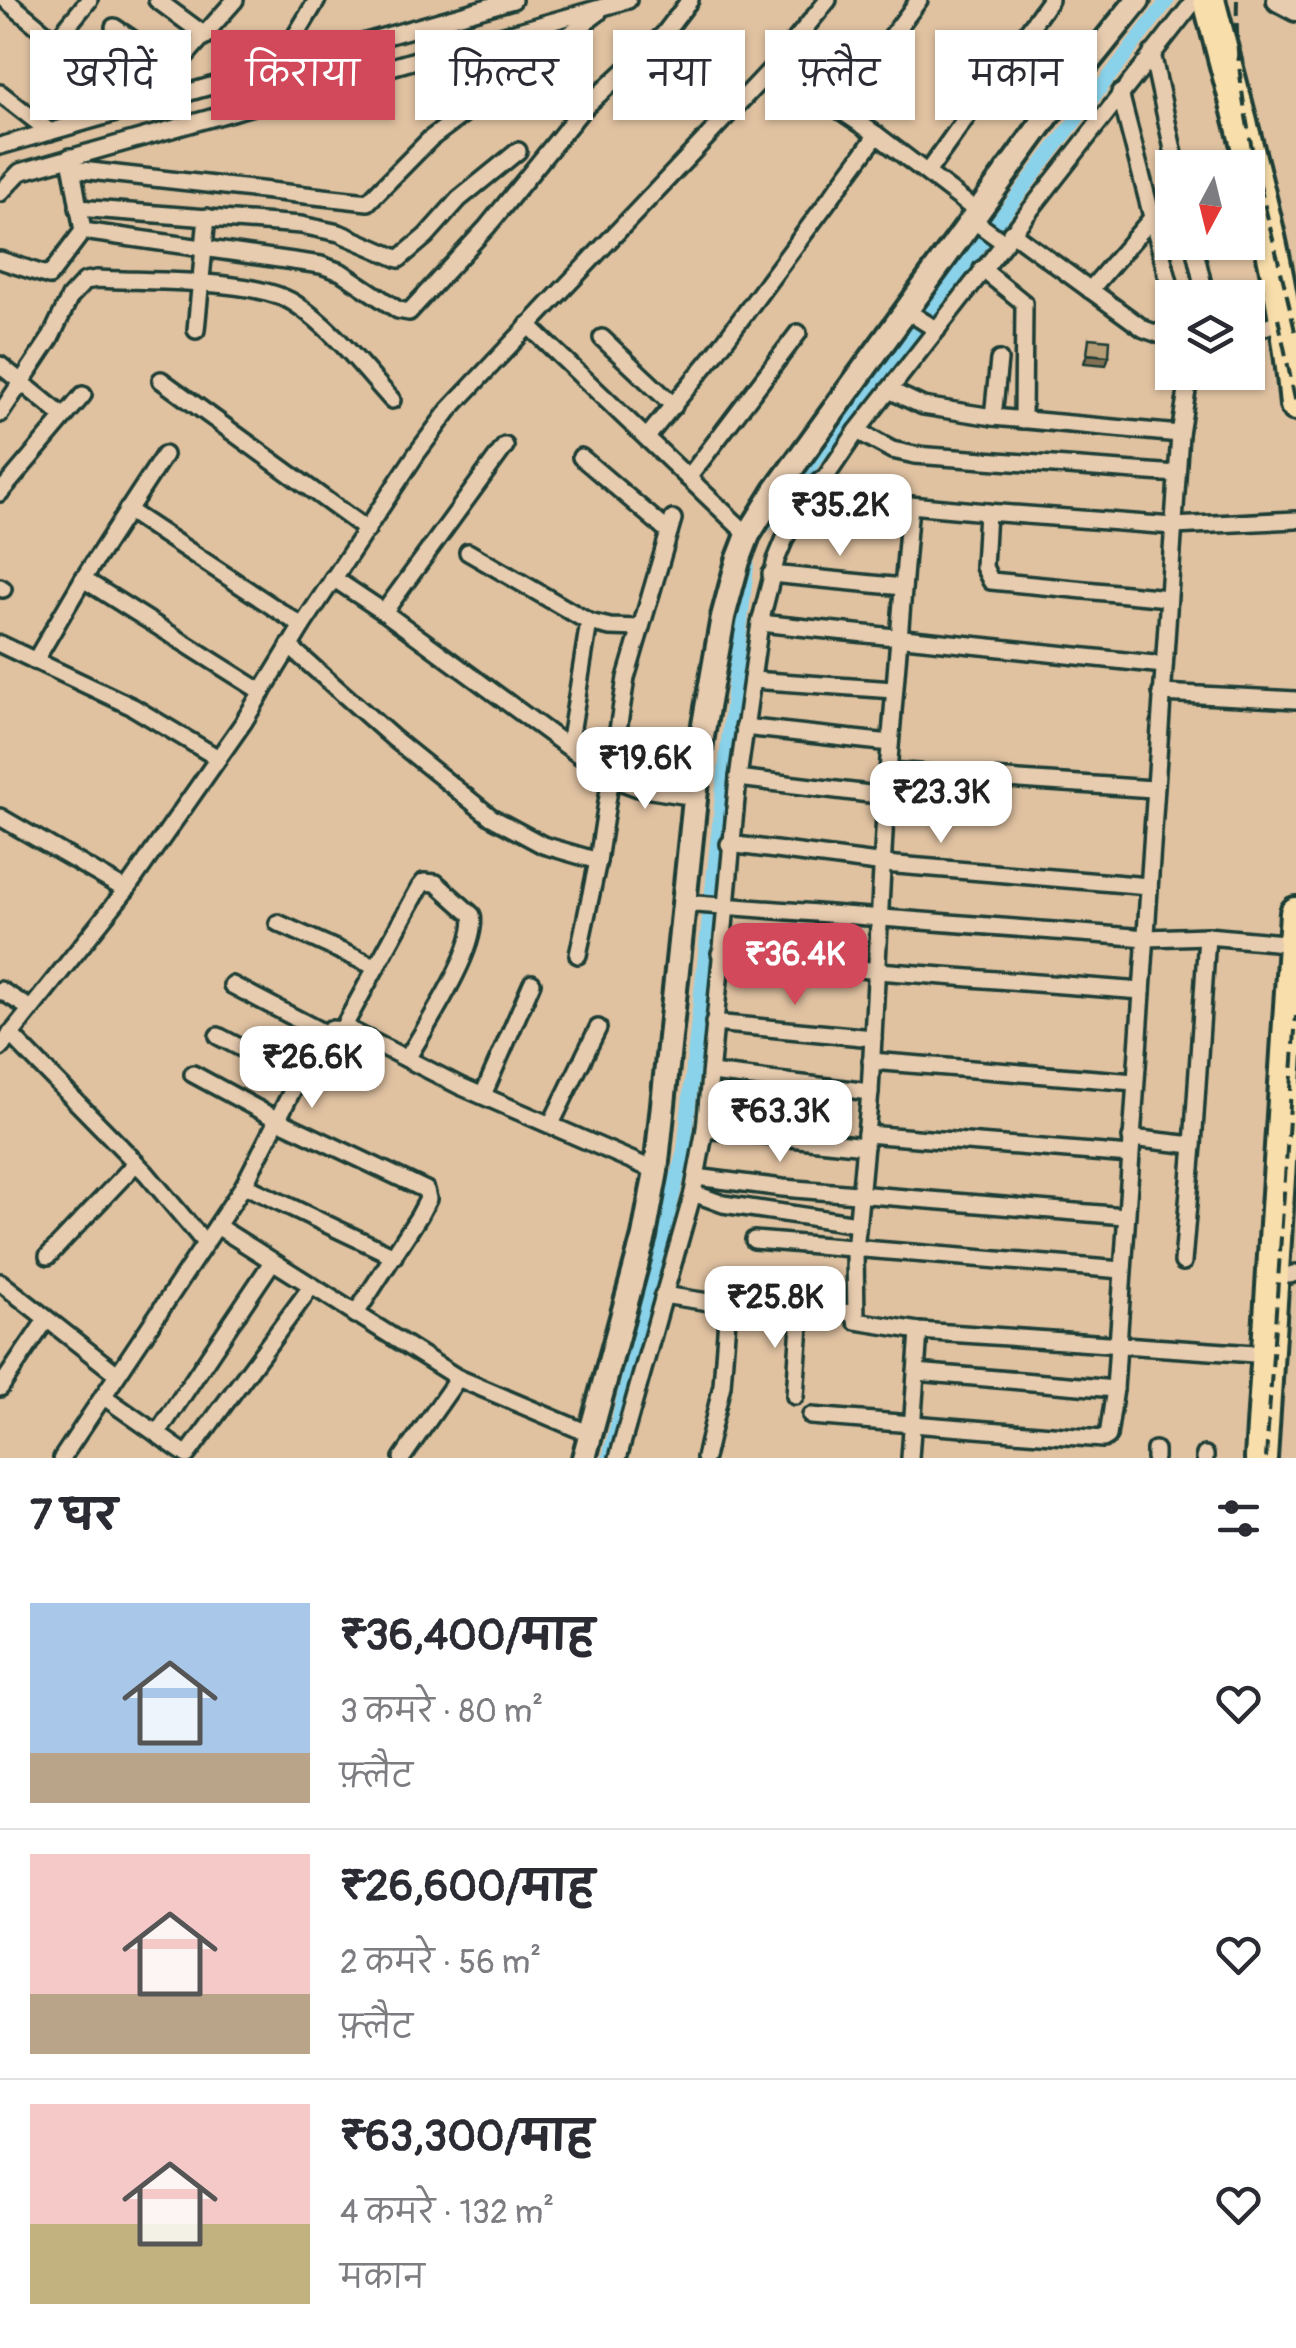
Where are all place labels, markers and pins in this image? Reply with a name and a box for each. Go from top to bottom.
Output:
pin: ₹35.2K [759,474,921,559]
pin: ₹19.6K [564,727,726,812]
pin: ₹23.3K [860,761,1022,846]
pin: ₹36.4K [714,923,876,1008]
pin: ₹26.6K [231,1026,393,1111]
pin: ₹63.3K [699,1080,861,1165]
pin: ₹25.8K [694,1266,856,1351]

